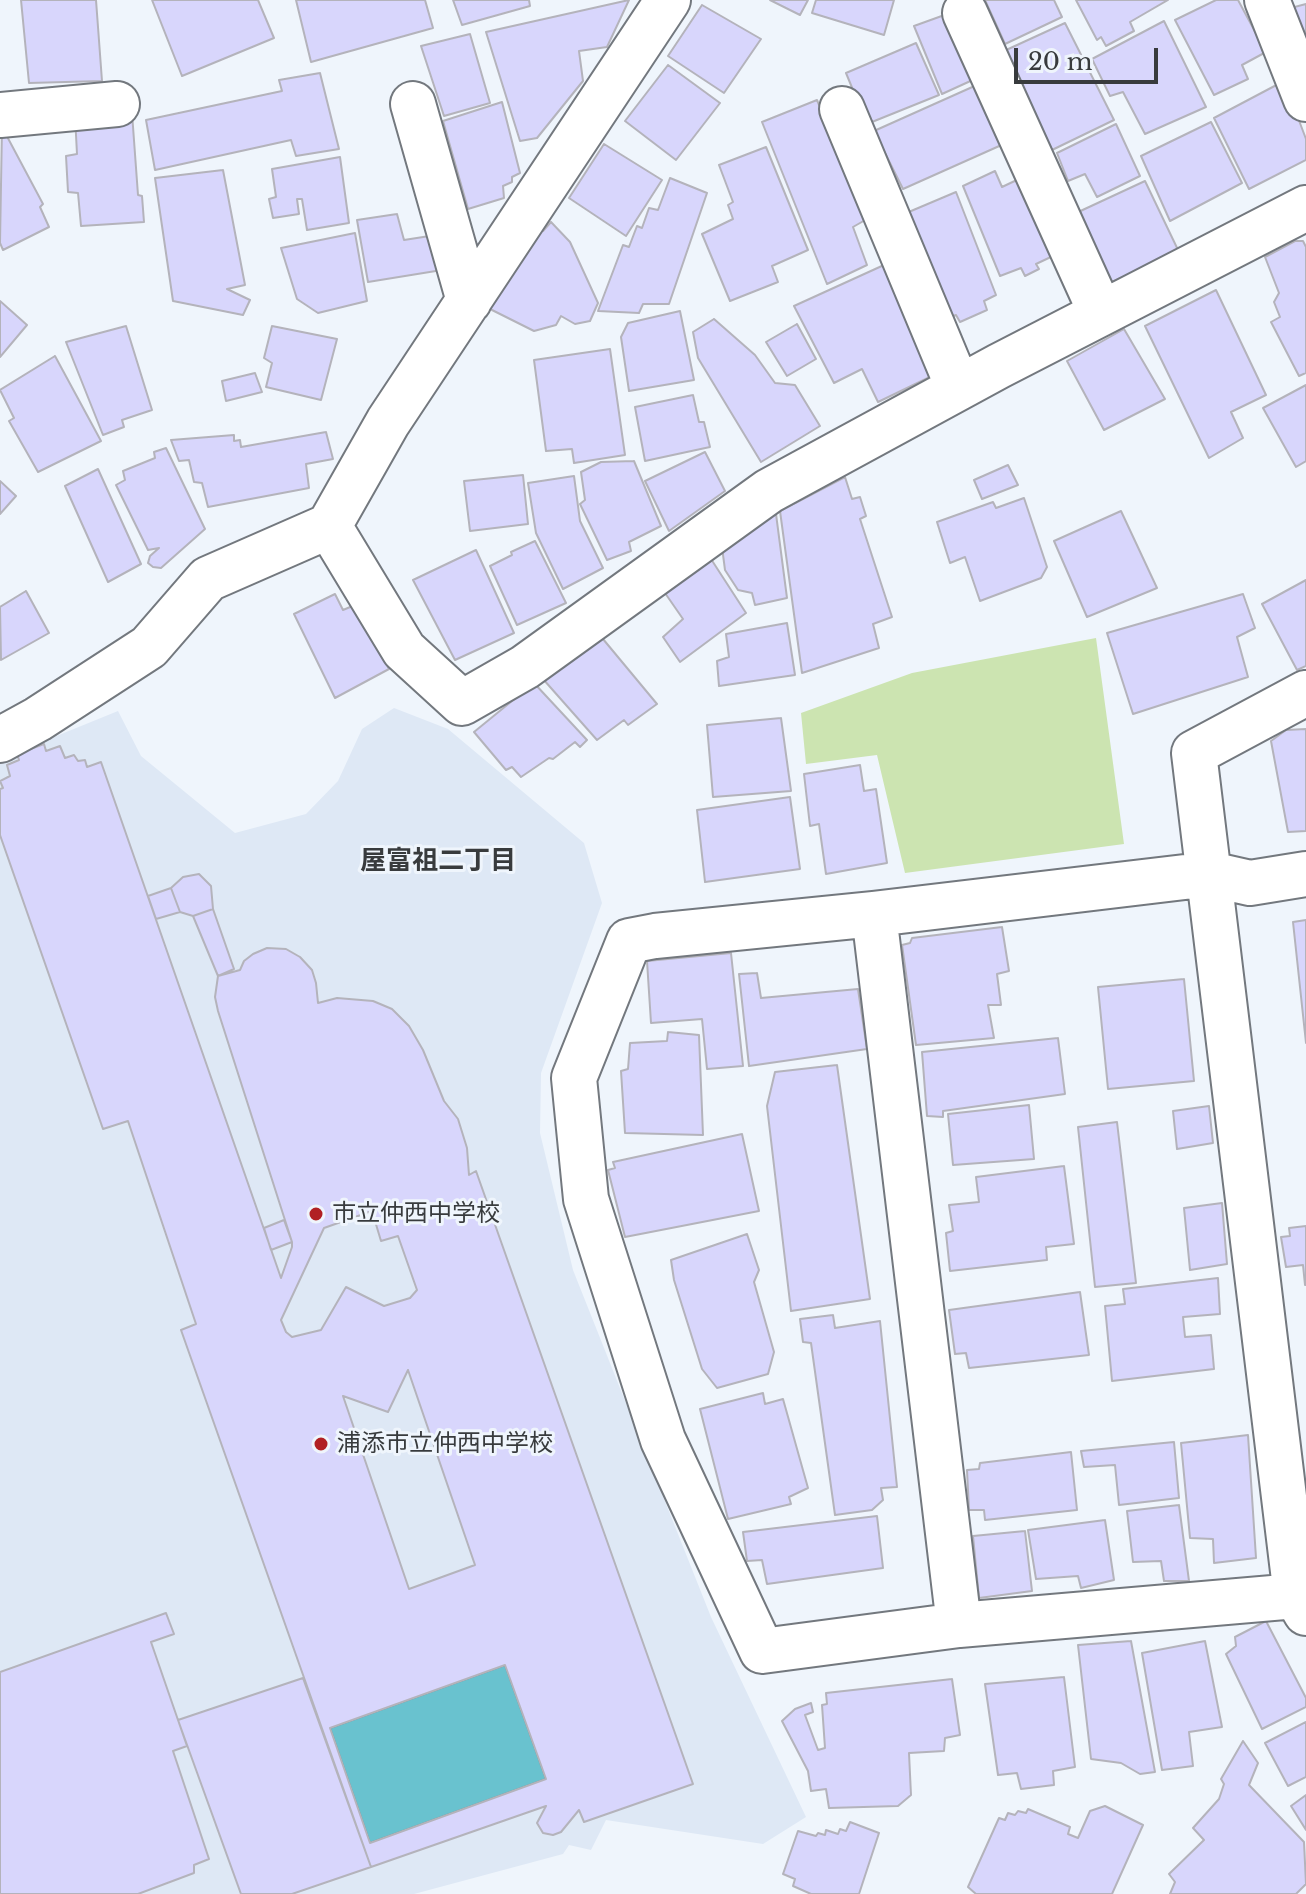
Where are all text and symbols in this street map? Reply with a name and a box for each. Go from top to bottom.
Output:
scale bar [1018,32,1162,82]
text: 20 m [1028,47,1093,76]
district label: 屋富祖二丁目 [360,846,516,878]
place label: 市立仲西中学校 [332,1200,500,1228]
marker: 市立仲西中学校 [307,1205,325,1223]
place label: 浦添市立仲西中学校 [337,1430,553,1458]
marker: 浦添市立仲西中学校 [312,1435,330,1453]

